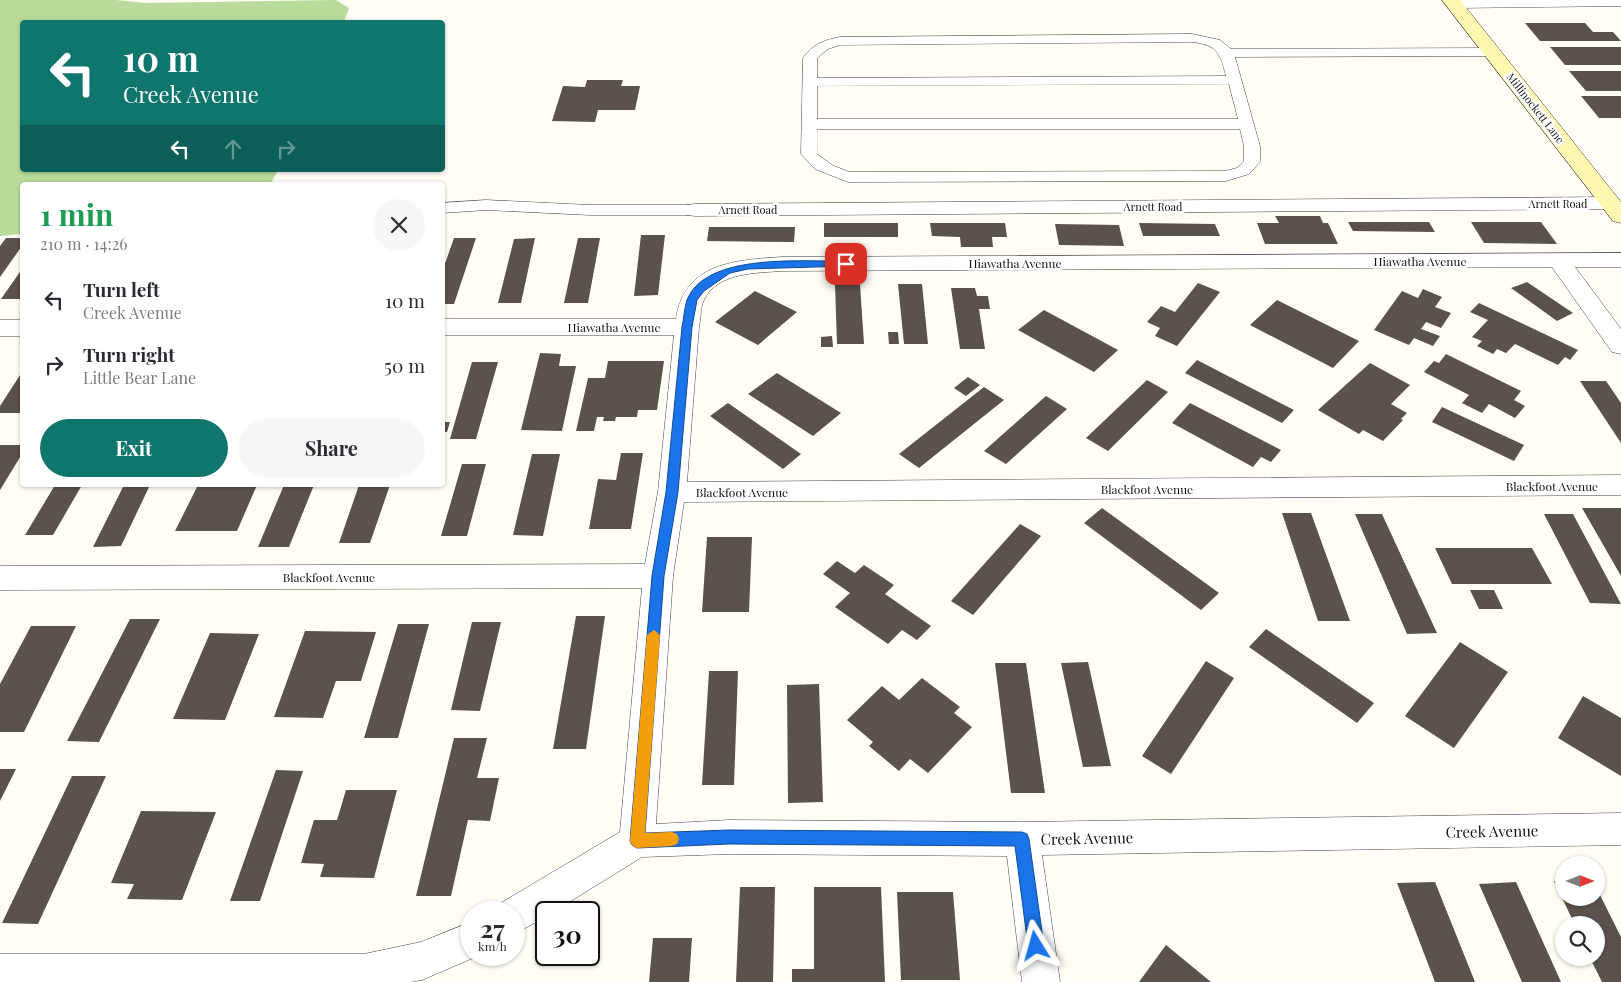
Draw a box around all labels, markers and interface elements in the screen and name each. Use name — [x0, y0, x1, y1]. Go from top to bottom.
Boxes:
text: 10 m — [123, 34, 199, 81]
icon: left — [40, 40, 105, 105]
street label: Millinockett Lane — [1504, 70, 1569, 147]
text: Creek Avenue — [123, 79, 259, 109]
icon: left — [166, 135, 194, 163]
icon: ahead — [219, 135, 247, 163]
icon: right — [272, 135, 300, 163]
text: 1 min — [40, 194, 114, 234]
street label: Arnett Road — [1528, 196, 1588, 211]
button: close — [373, 199, 425, 251]
street label: Arnett Road — [1123, 199, 1183, 214]
street label: Arnett Road — [718, 202, 778, 217]
text: 210 m · 14:26 — [40, 233, 128, 254]
pin — [825, 243, 867, 285]
icon: arrive — [832, 250, 860, 278]
street label: Hiawatha Avenue — [1374, 253, 1466, 269]
street label: Hiawatha Avenue — [969, 255, 1061, 271]
text: Turn left — [83, 276, 160, 302]
icon: left — [40, 286, 68, 314]
text: 10 m — [385, 287, 425, 313]
text: Creek Avenue — [83, 302, 182, 323]
street label: Hiawatha Avenue — [568, 319, 660, 335]
text: Turn right — [83, 341, 175, 367]
icon: right — [40, 351, 68, 379]
text: 50 m — [384, 352, 425, 378]
text: Little Bear Lane — [83, 367, 196, 388]
button: Exit — [40, 419, 228, 477]
button: Share — [238, 419, 425, 477]
street label: Blackfoot Avenue — [1506, 478, 1598, 494]
street label: Blackfoot Avenue — [1101, 481, 1193, 497]
street label: Blackfoot Avenue — [696, 484, 788, 500]
street label: Blackfoot Avenue — [283, 569, 375, 585]
street label: Creek Avenue — [1445, 820, 1539, 842]
street label: Creek Avenue — [1040, 827, 1134, 849]
north arrow — [1555, 856, 1605, 906]
map controls — [1555, 856, 1605, 966]
speed limit sign: 30 — [535, 901, 600, 966]
text: 27 — [480, 911, 505, 944]
button: search — [1555, 916, 1605, 966]
position arrow — [1009, 919, 1061, 971]
text: km/h — [478, 938, 507, 954]

